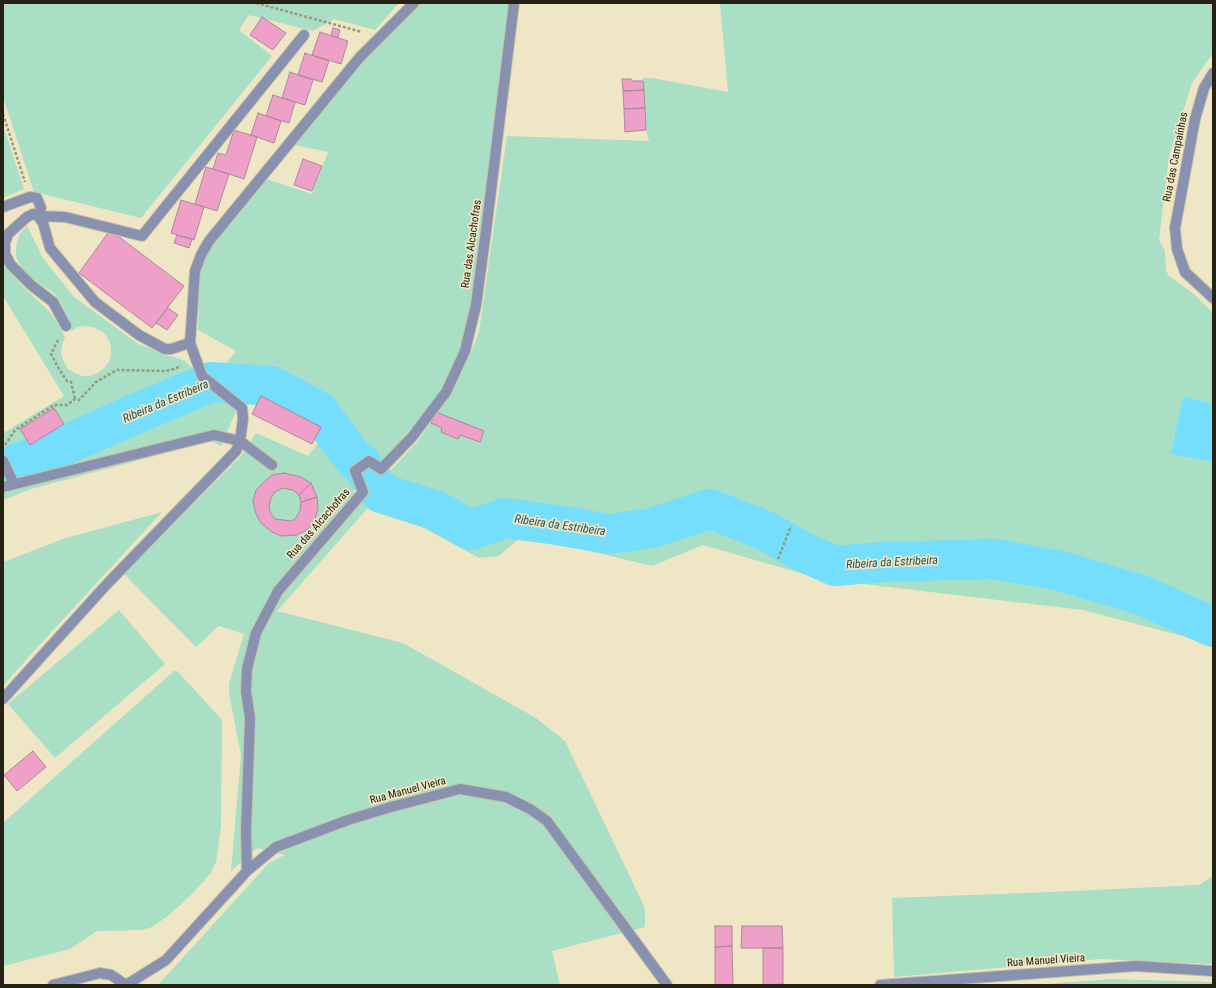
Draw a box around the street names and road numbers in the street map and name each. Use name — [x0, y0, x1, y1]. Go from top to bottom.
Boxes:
street label: Rua das Campaínhas — [1161, 111, 1191, 203]
street label: Rua das Alcachofras — [459, 199, 485, 289]
street label: Rua das Alcachofras — [285, 486, 353, 562]
street label: Rua Manuel Vieira — [369, 775, 447, 807]
street label: Rua Manuel Vieira — [1007, 952, 1085, 970]

